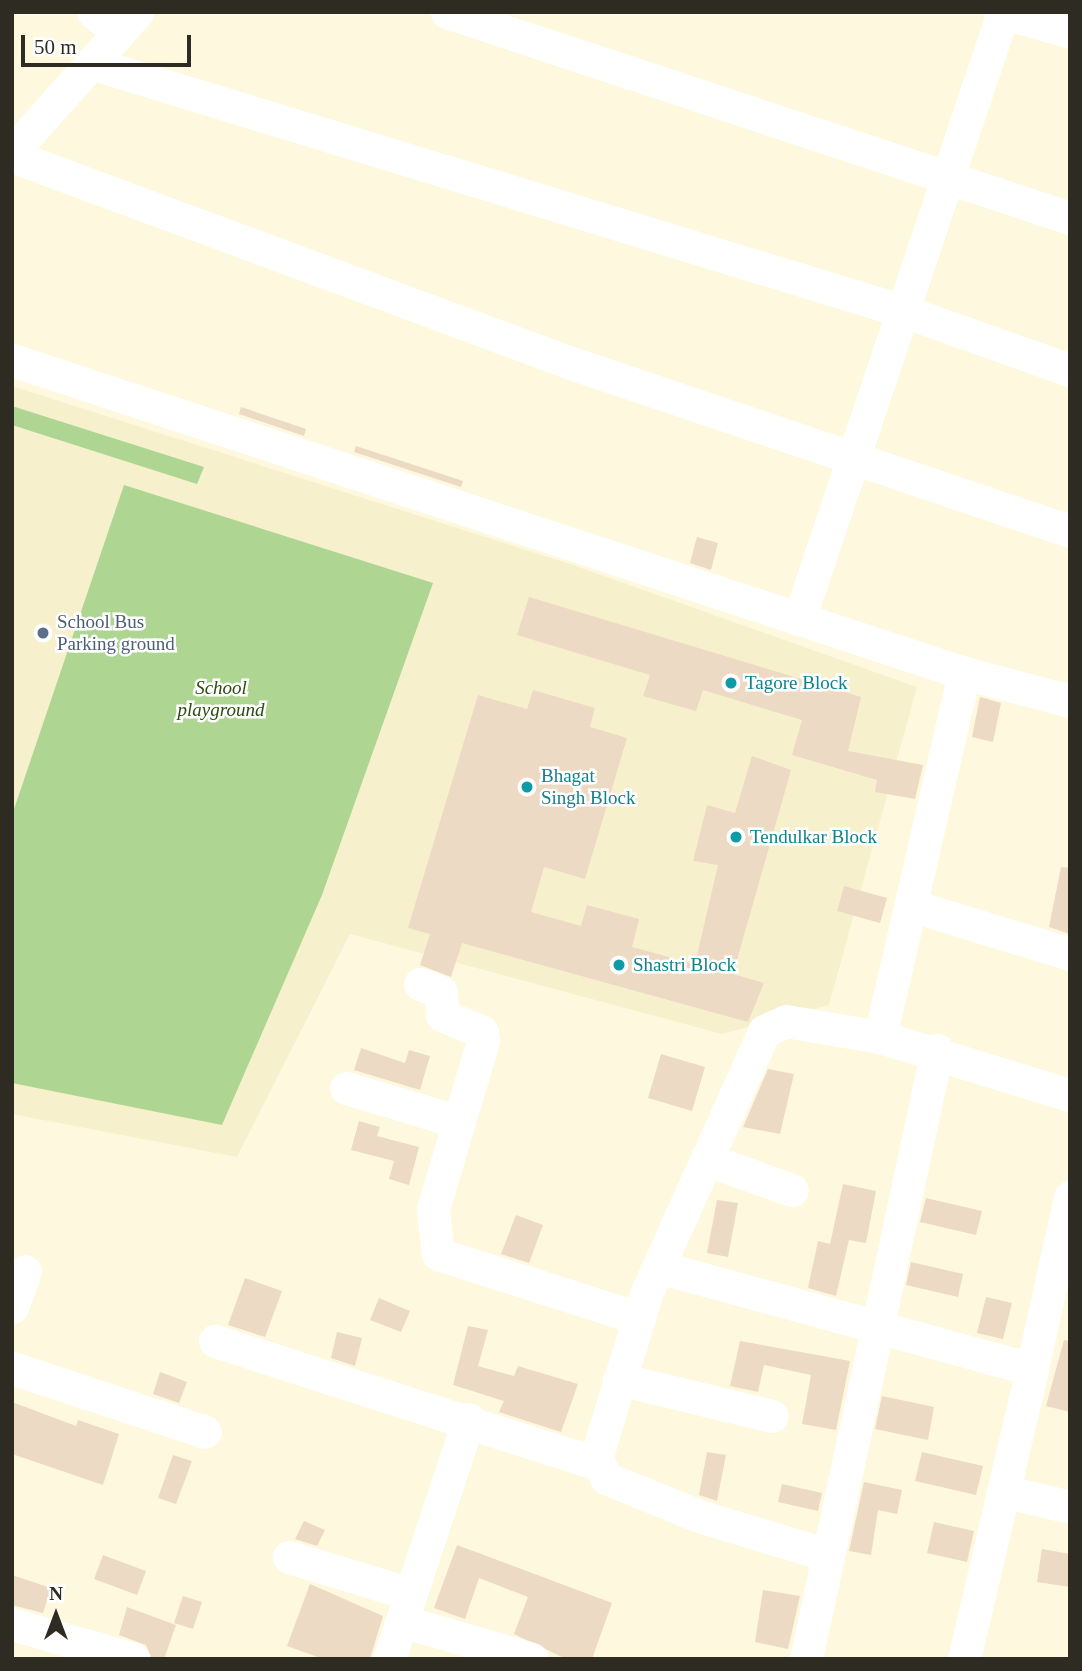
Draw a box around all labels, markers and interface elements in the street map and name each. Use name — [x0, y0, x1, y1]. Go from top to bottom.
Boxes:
scale bar — [24, 21, 194, 65]
text: 50 m — [34, 35, 77, 59]
place label: School Bus Parking ground — [57, 611, 175, 655]
marker: School Bus Parking ground — [35, 625, 51, 641]
place label: Tagore Block — [745, 672, 848, 694]
marker: Tagore Block — [723, 675, 739, 691]
park label: School playground — [178, 677, 264, 721]
place label: Bhagat Singh Block — [541, 765, 635, 809]
marker: Bhagat Singh Block — [519, 779, 535, 795]
place label: Tendulkar Block — [750, 826, 877, 848]
marker: Tendulkar Block — [728, 829, 744, 845]
place label: Shastri Block — [633, 954, 736, 976]
marker: Shastri Block — [611, 957, 627, 973]
north arrow — [21, 1580, 91, 1650]
text: N — [49, 1583, 63, 1604]

